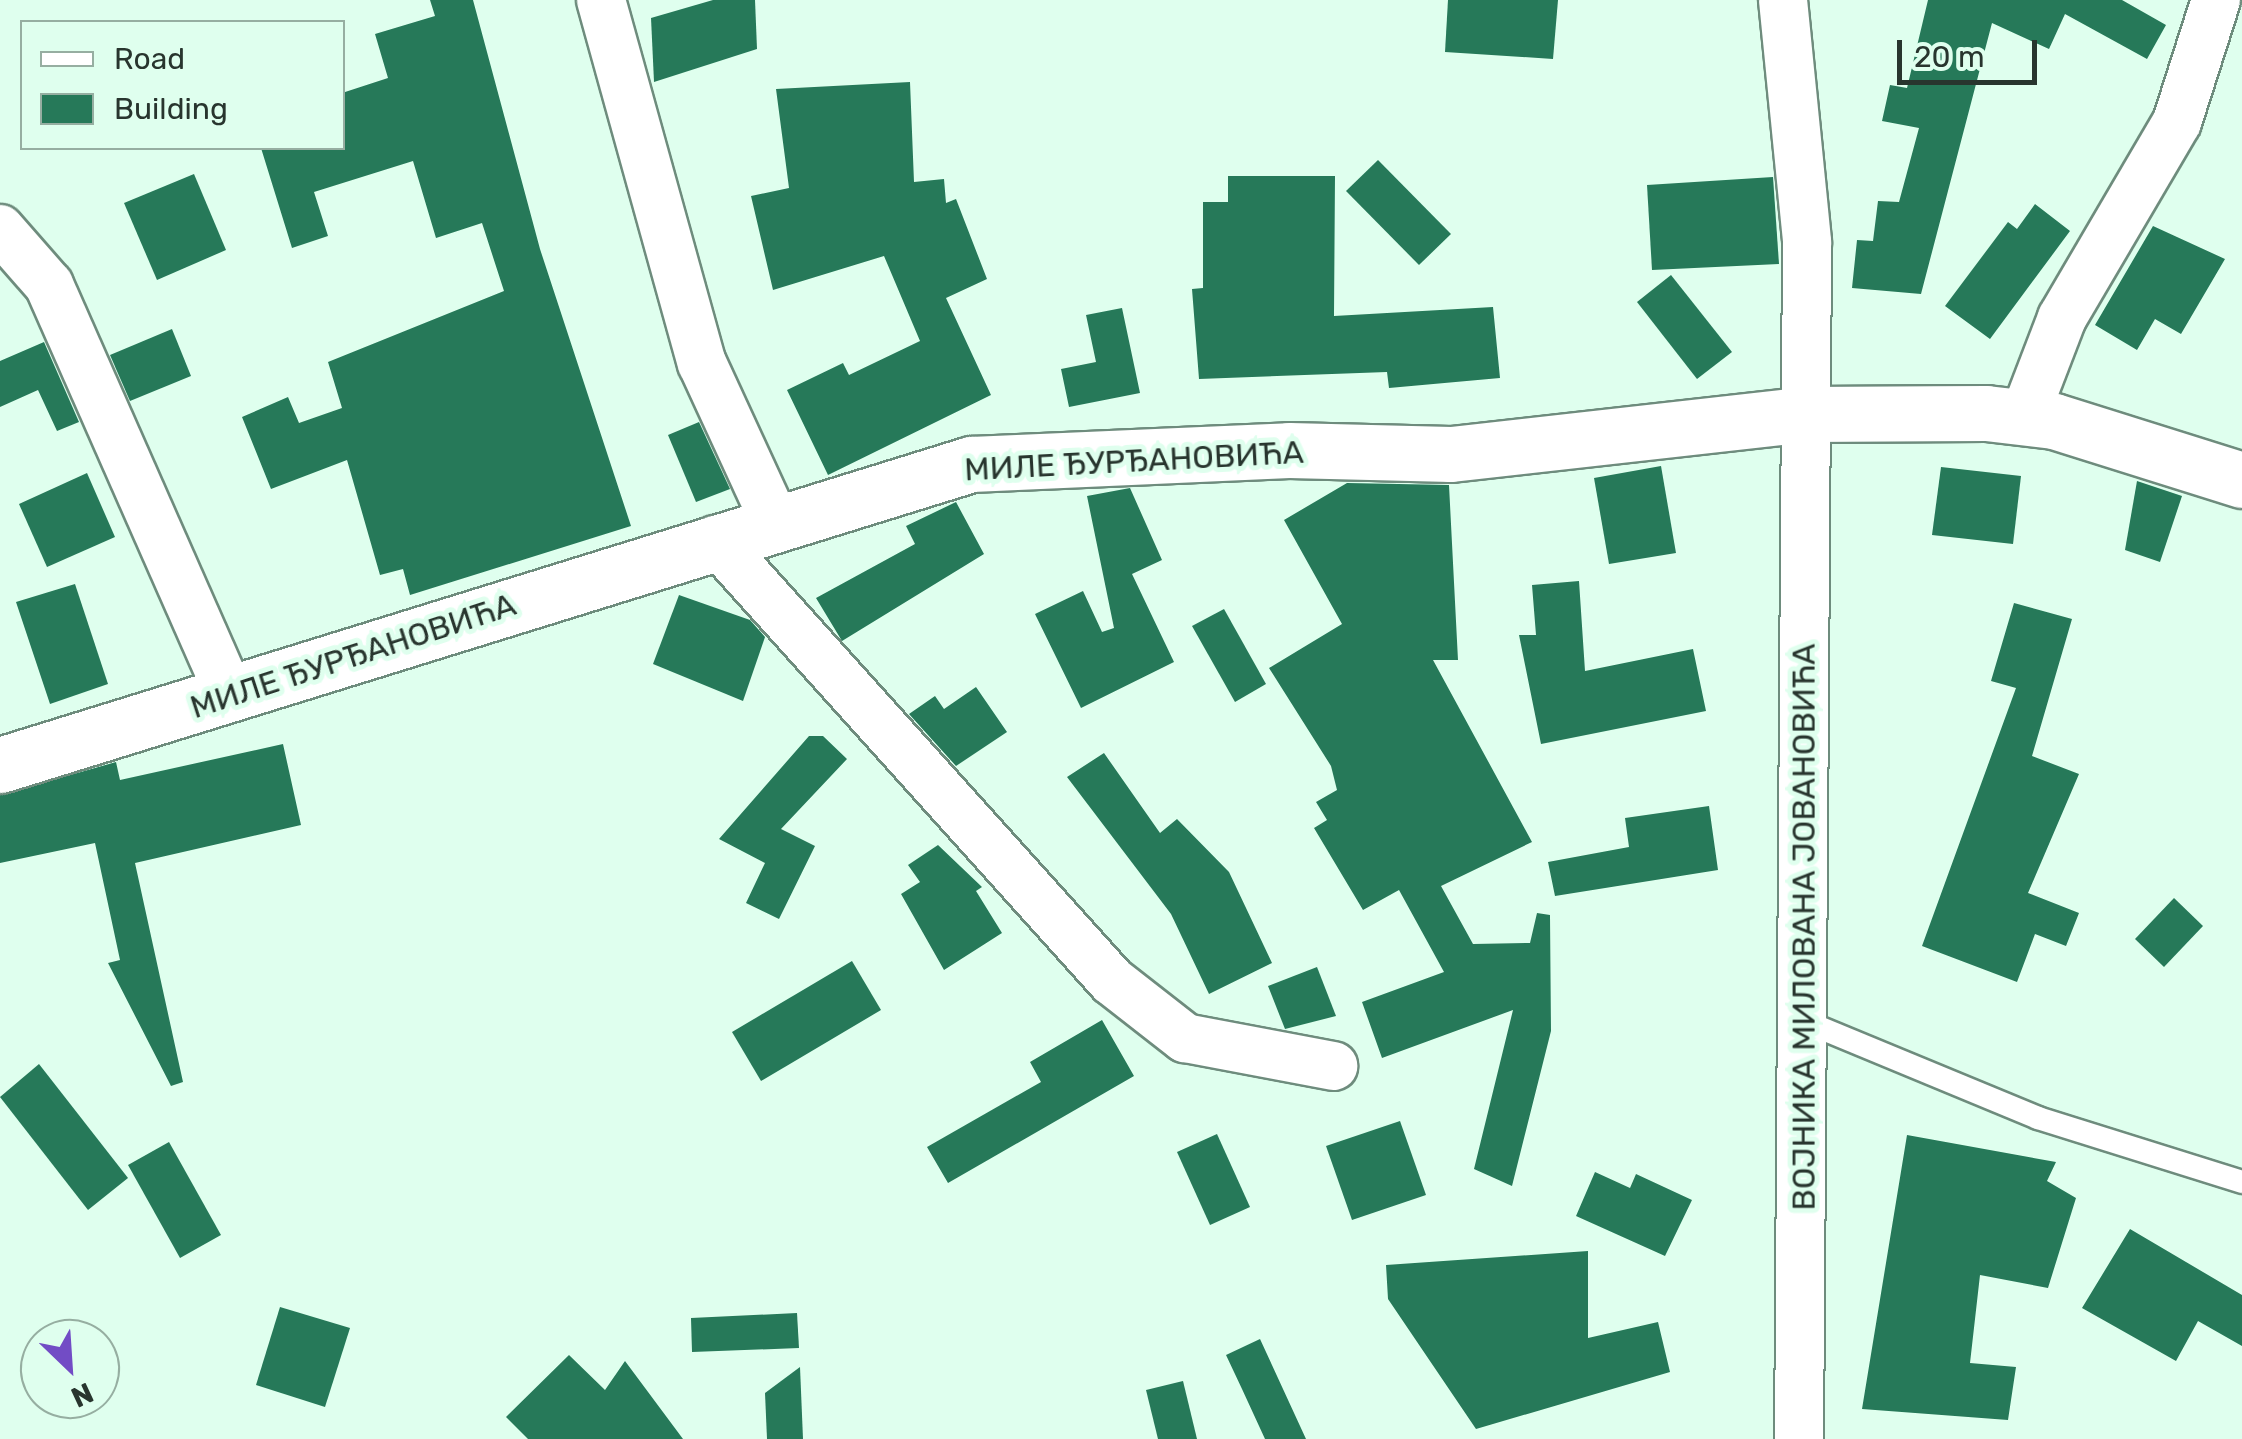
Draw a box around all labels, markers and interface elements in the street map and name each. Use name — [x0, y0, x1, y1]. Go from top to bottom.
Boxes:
legend — [20, 20, 345, 150]
scale bar — [1902, 20, 2042, 82]
text: 20 m — [1914, 39, 1985, 75]
text: Road — [114, 41, 185, 77]
text: Building — [114, 91, 228, 127]
street label: МИЛЕ ЂУРЂАНОВИЋА — [963, 433, 1305, 489]
street label: МИЛЕ ЂУРЂАНОВИЋА — [185, 585, 521, 727]
street label: ВОЈНИКА МИЛОВАНА ЈОВАНОВИЋА — [1785, 643, 1823, 1211]
north arrow — [20, 1319, 120, 1419]
text: N — [66, 1376, 98, 1414]

